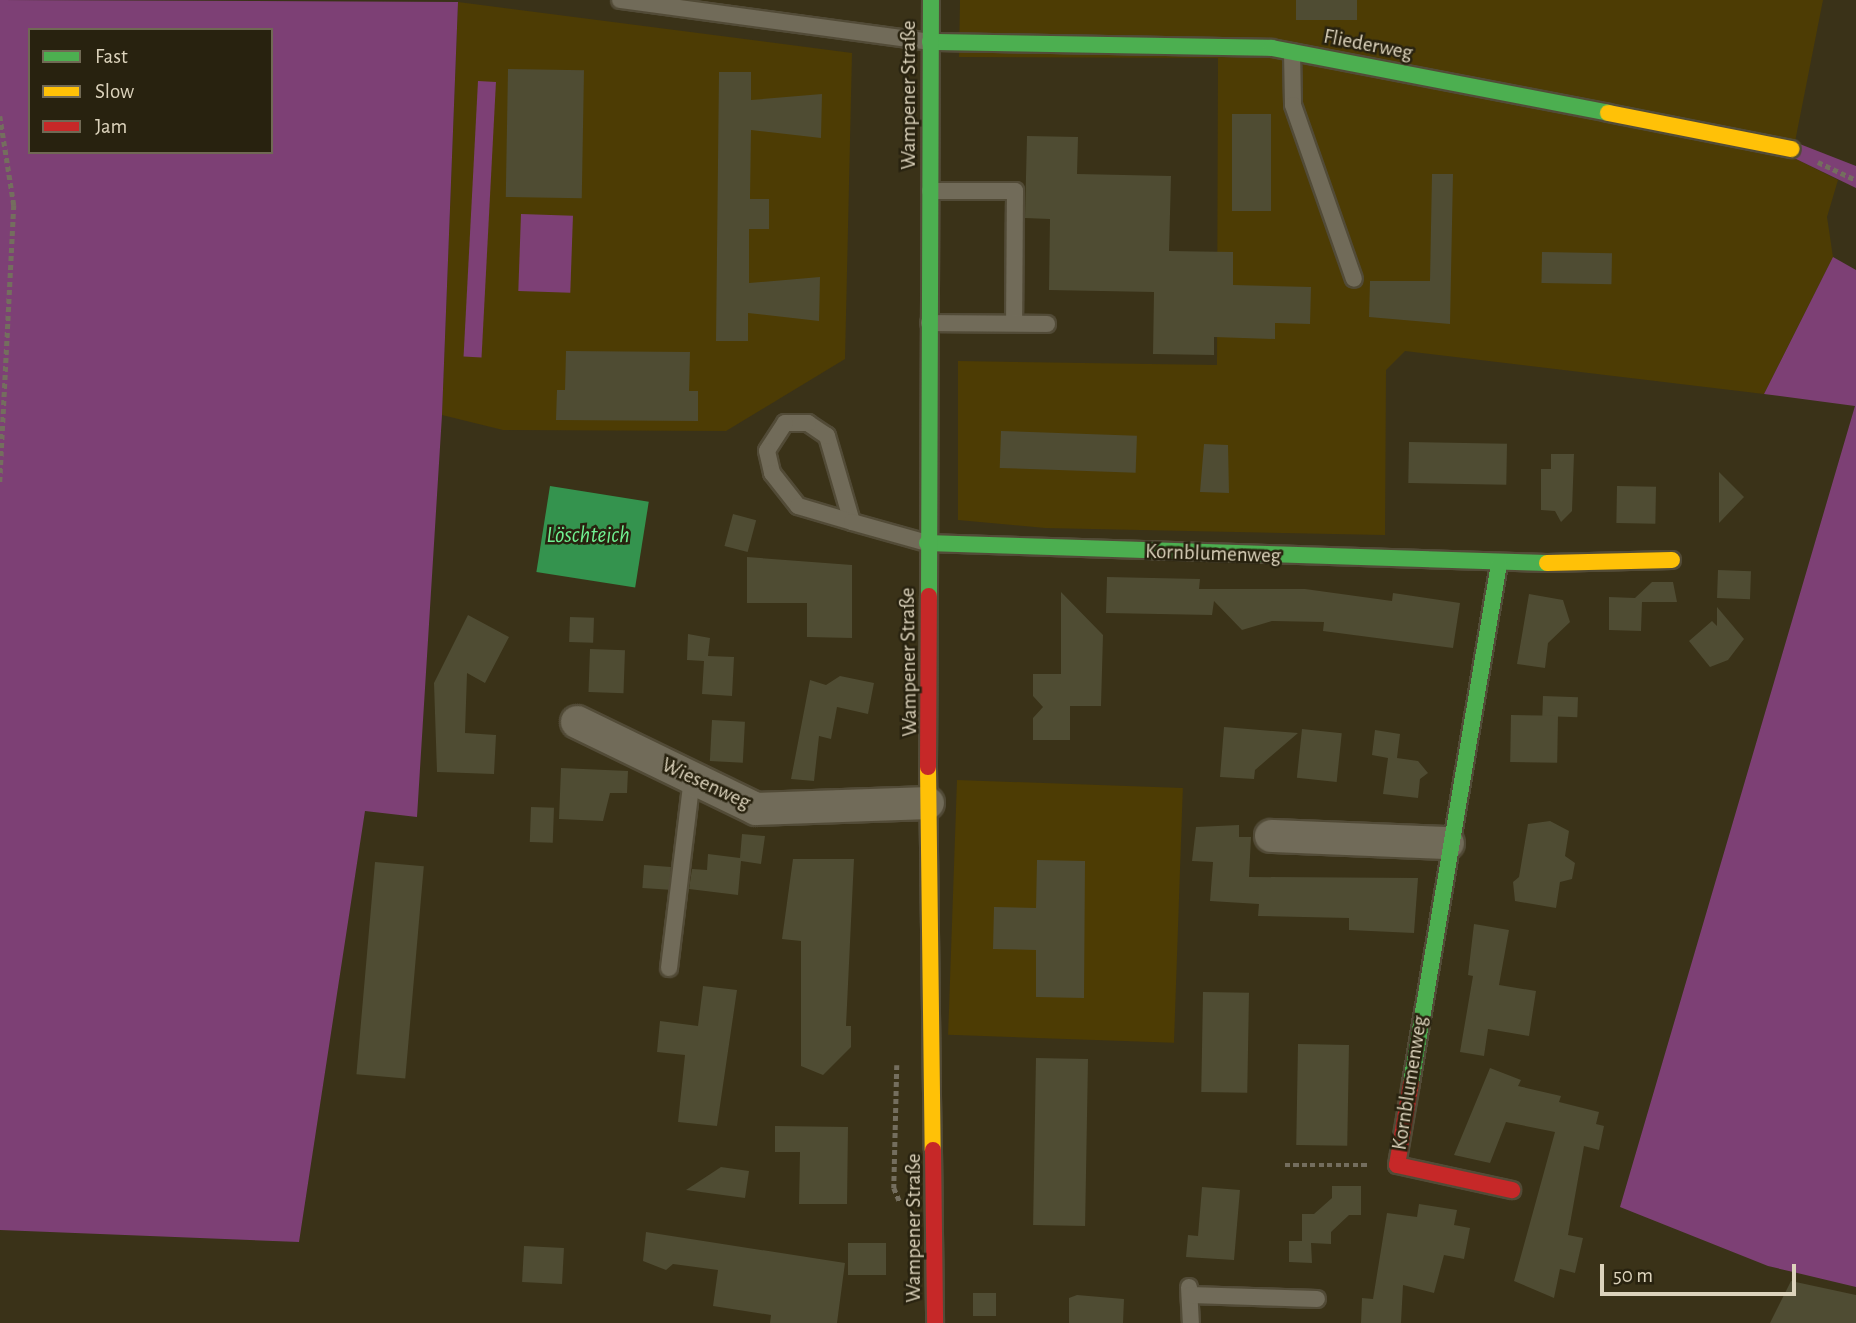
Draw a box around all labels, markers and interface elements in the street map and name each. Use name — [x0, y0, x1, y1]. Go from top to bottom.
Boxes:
street label: Wampener Straße — [896, 20, 922, 170]
street label: Fliederweg — [1321, 24, 1415, 66]
legend — [28, 28, 273, 154]
text: Fast — [95, 46, 128, 67]
text: Slow — [95, 81, 134, 102]
text: Jam — [95, 116, 127, 137]
water label: Löschteich — [546, 522, 630, 550]
street label: Kornblumenweg — [1145, 539, 1281, 569]
street label: Wampener Straße — [895, 587, 923, 737]
street label: Wiesenweg — [658, 753, 754, 815]
street label: Kornblumenweg — [1387, 1014, 1433, 1152]
street label: Wampener Straße — [901, 1153, 927, 1303]
scale bar — [1604, 1250, 1800, 1294]
text: 50 m — [1613, 1265, 1653, 1286]

